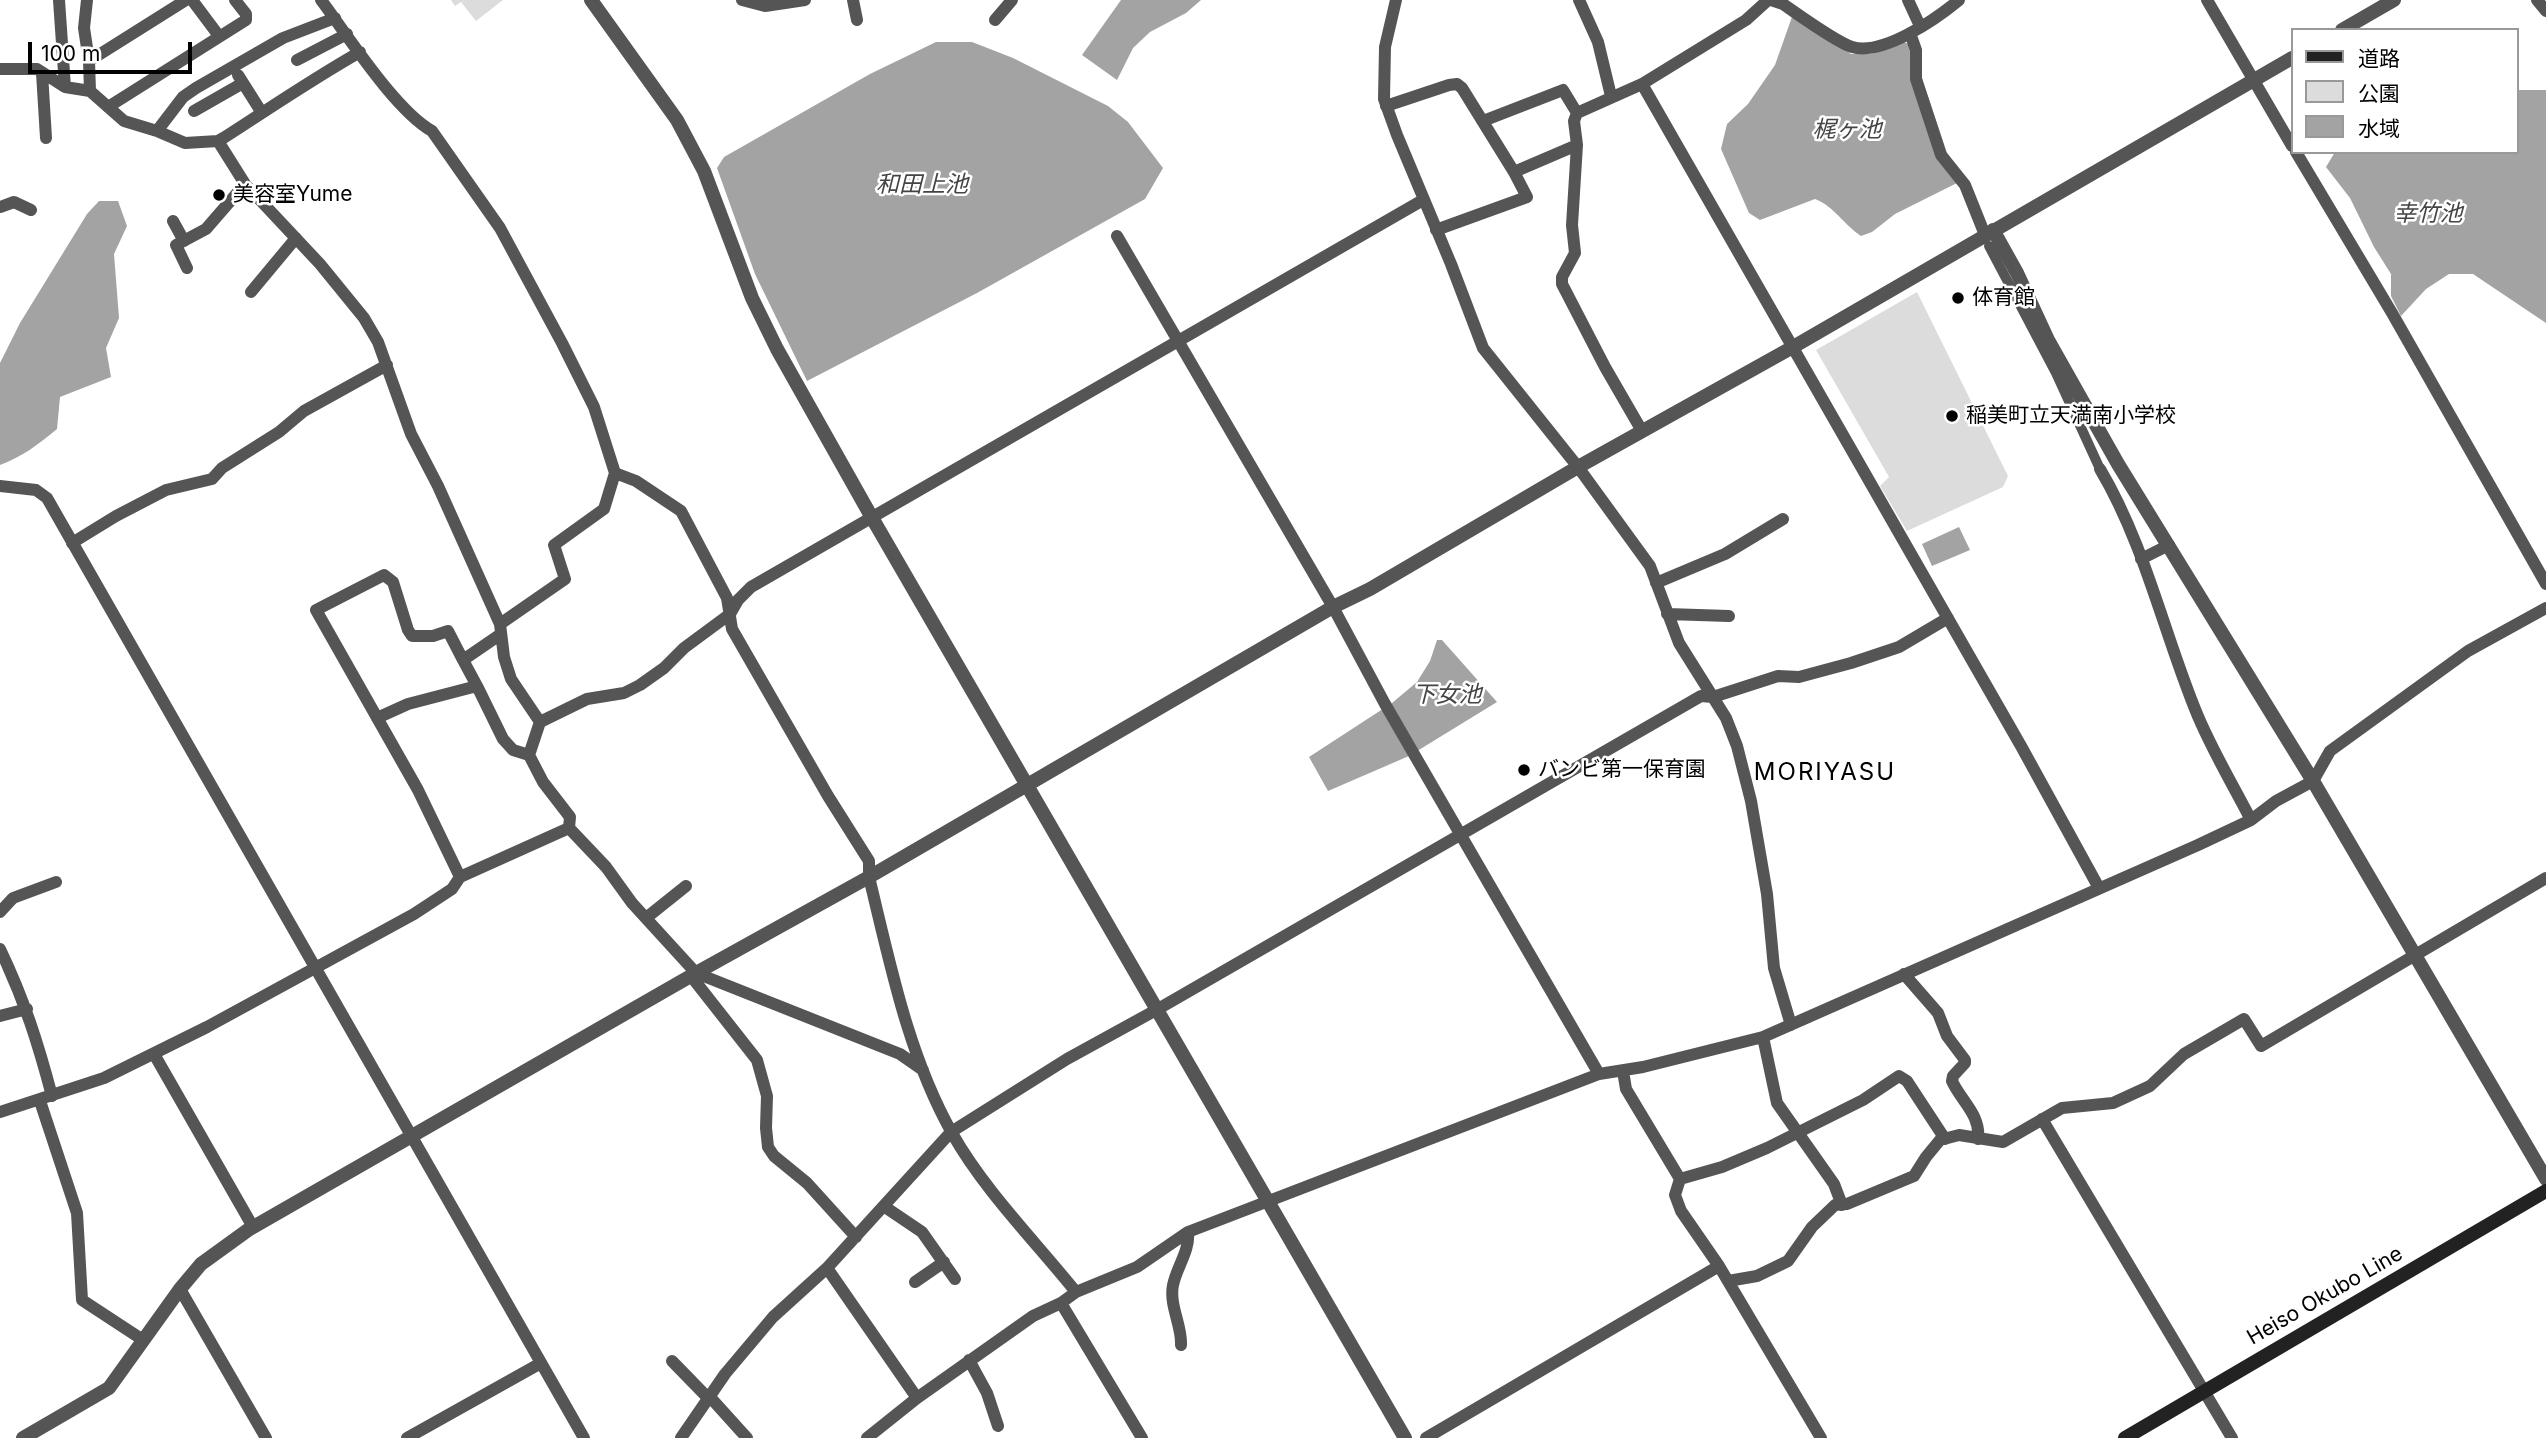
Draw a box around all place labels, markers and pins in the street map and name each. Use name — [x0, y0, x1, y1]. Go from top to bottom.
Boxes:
place label: 美容室Yume — [233, 182, 352, 208]
marker: 美容室Yume — [211, 187, 227, 203]
place label: 体育館 — [1972, 285, 2035, 311]
marker: 体育館 — [1950, 290, 1966, 306]
place label: 稲美町立天満南小学校 — [1966, 403, 2176, 429]
marker: 稲美町立天満南小学校 — [1944, 408, 1960, 424]
place label: バンビ第一保育園 — [1538, 757, 1706, 783]
marker: バンビ第一保育園 — [1516, 762, 1532, 778]

